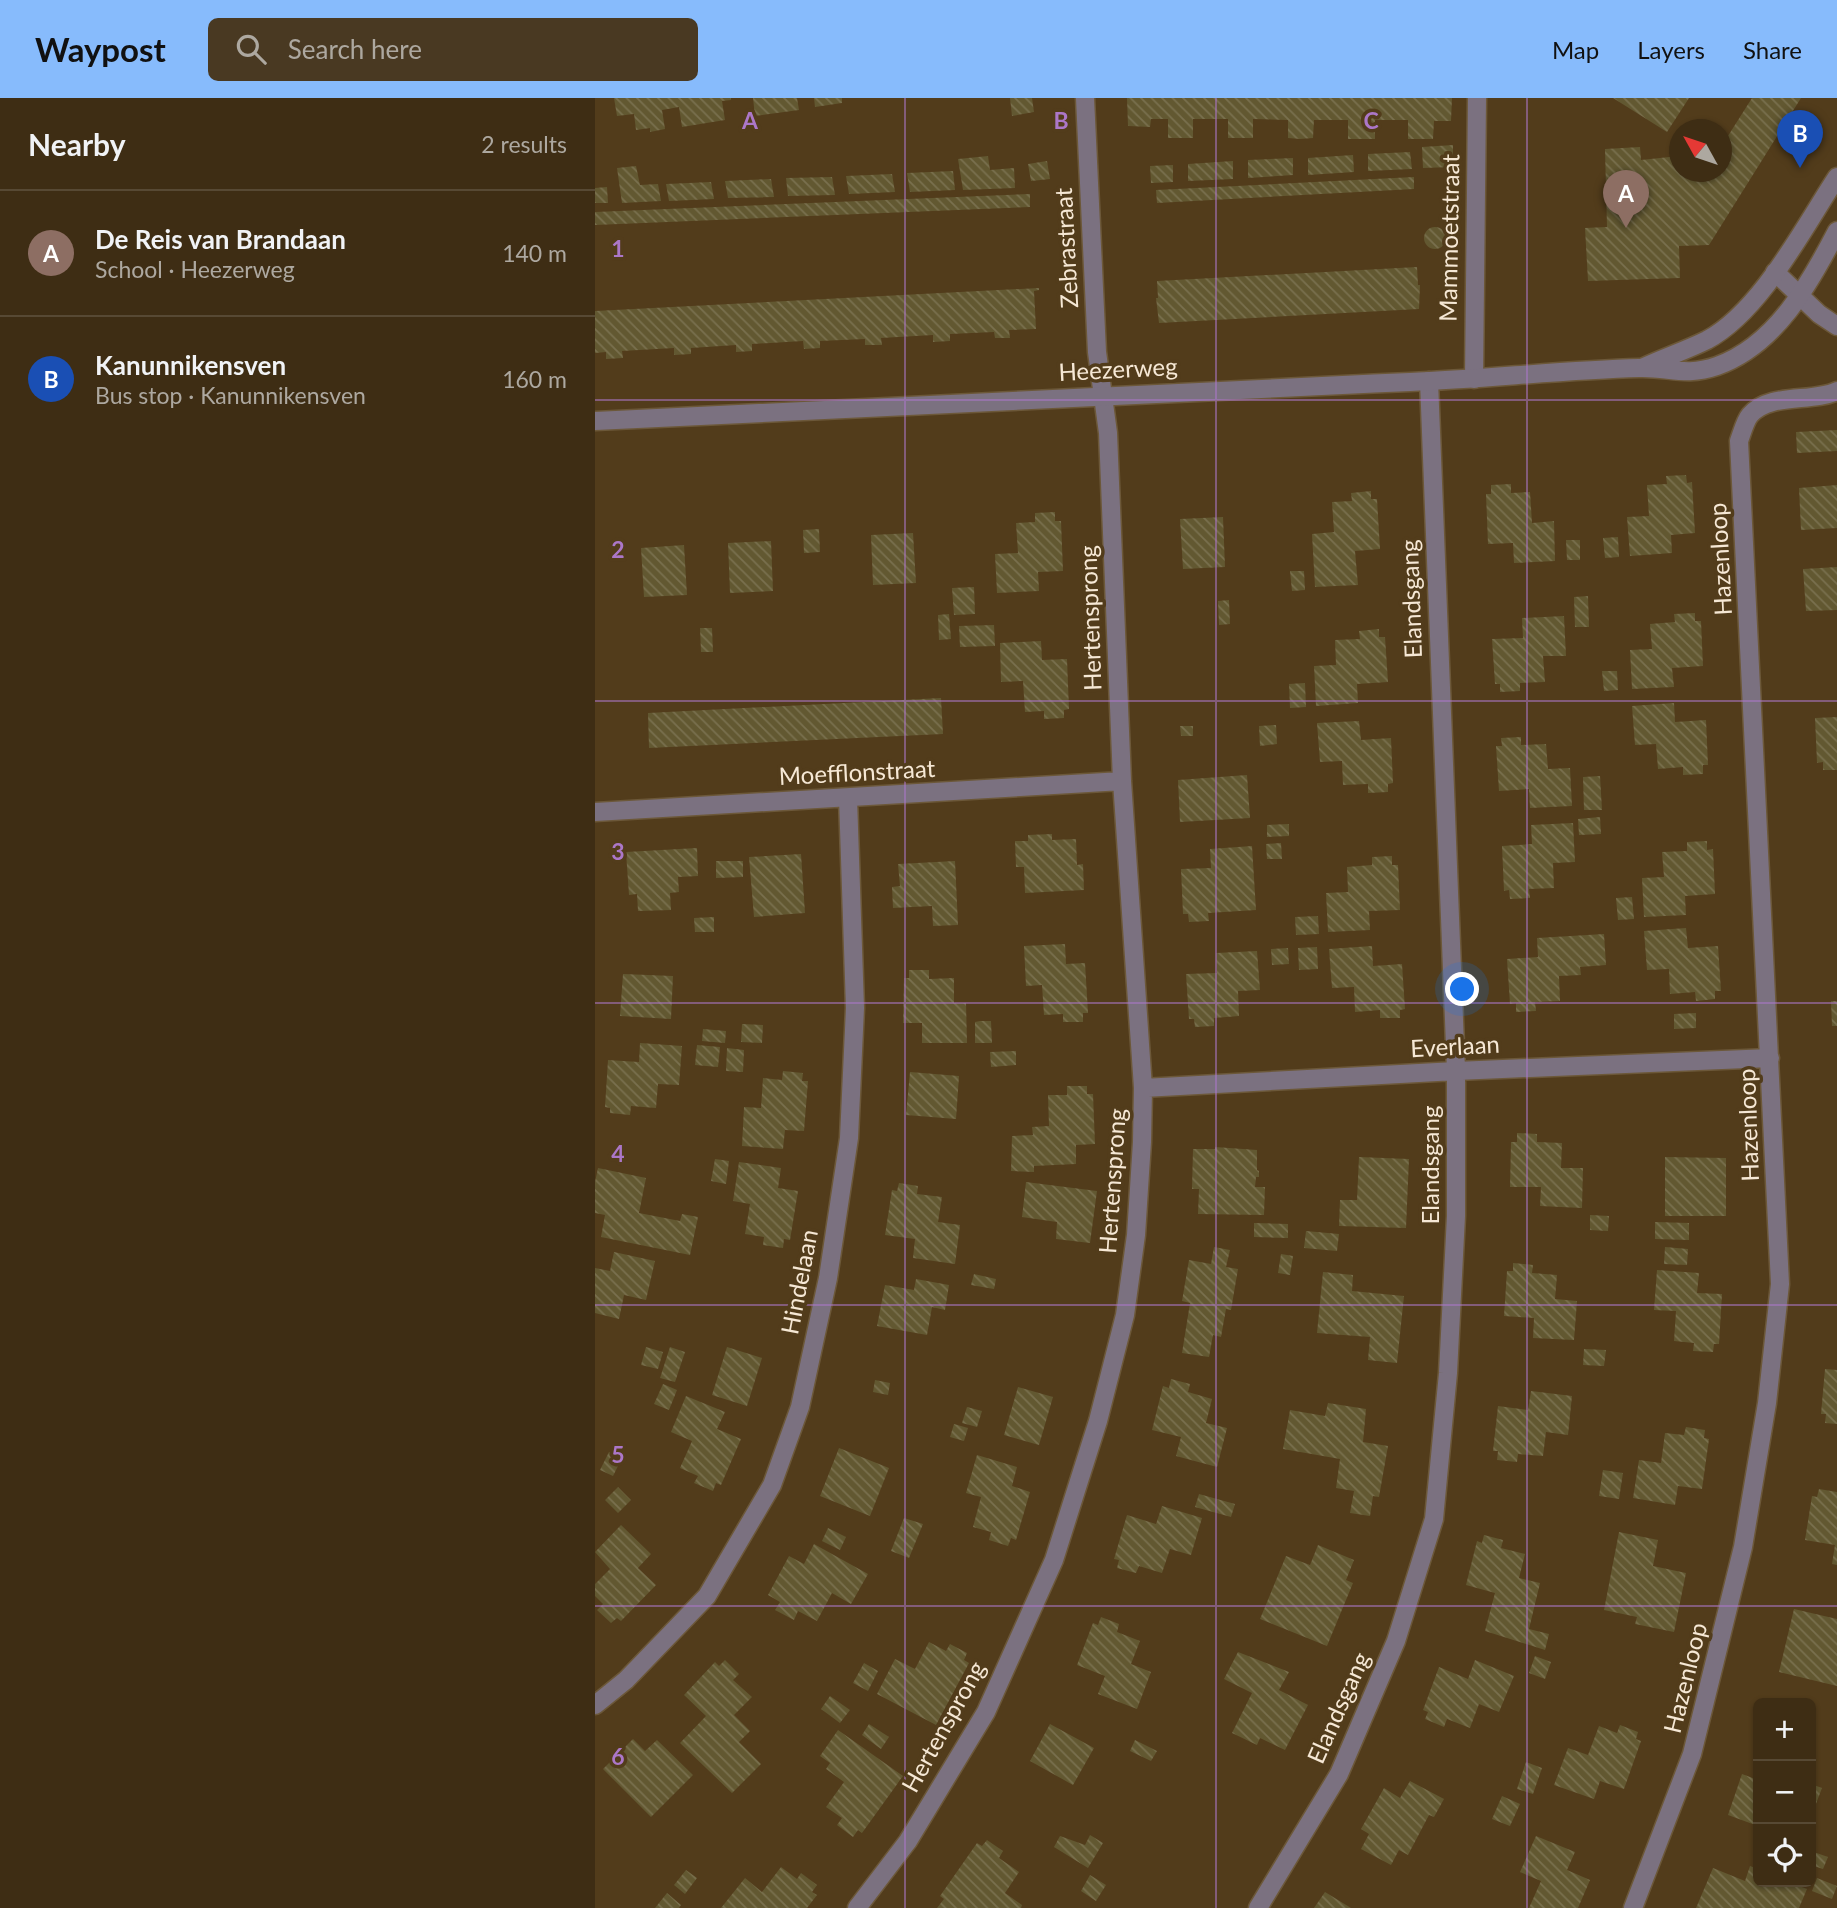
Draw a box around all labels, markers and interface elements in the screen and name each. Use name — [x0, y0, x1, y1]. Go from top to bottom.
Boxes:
search box — [208, 18, 698, 81]
text: Waypost — [35, 29, 166, 69]
icon: search — [232, 30, 270, 68]
text: Search here — [288, 33, 422, 65]
text: Map — [1552, 35, 1599, 64]
text: Layers — [1637, 35, 1705, 64]
text: Share — [1743, 35, 1802, 64]
text: A — [741, 106, 759, 134]
text: B — [1053, 106, 1069, 134]
text: C — [1363, 106, 1379, 134]
pin: B — [1777, 110, 1823, 168]
north arrow — [1669, 119, 1732, 182]
text: Nearby — [28, 126, 126, 162]
text: 2 results — [481, 130, 567, 158]
street label: Mammoetstraat — [1433, 153, 1464, 322]
pin: A — [1603, 170, 1649, 228]
street label: Zebrastraat — [1048, 187, 1083, 309]
text: De Reis van Brandaan — [95, 223, 346, 255]
text: 1 — [611, 234, 625, 262]
text: A — [43, 239, 59, 267]
text: 140 m — [502, 239, 567, 267]
text: School · Heezerweg — [95, 255, 295, 283]
text: Kanunnikensven — [95, 349, 286, 381]
street label: Heezerweg — [1058, 351, 1178, 386]
text: B — [43, 365, 59, 393]
text: 160 m — [502, 365, 567, 393]
text: Bus stop · Kanunnikensven — [95, 381, 366, 409]
street label: Hazenloop — [1702, 502, 1737, 616]
text: 2 — [611, 535, 625, 563]
street label: Elandsgang — [1394, 539, 1427, 659]
street label: Hertensprong — [1072, 545, 1107, 691]
street label: Moefflonstraat — [778, 753, 936, 790]
text: 3 — [611, 837, 625, 865]
your location — [1445, 972, 1479, 1006]
street label: Everlaan — [1409, 1029, 1500, 1062]
street label: Hazenloop — [1731, 1068, 1764, 1182]
street label: Elandsgang — [1415, 1106, 1444, 1224]
street label: Hertensprong — [1092, 1107, 1131, 1255]
text: 4 — [611, 1139, 625, 1167]
street label: Hindelaan — [774, 1227, 823, 1337]
text: 5 — [611, 1440, 625, 1468]
street label: Hazenloop — [1657, 1619, 1712, 1736]
street label: Elandsgang — [1300, 1647, 1375, 1768]
street label: Hertensprong — [895, 1656, 991, 1797]
map controls — [1753, 1698, 1816, 1887]
button: + — [1753, 1698, 1816, 1761]
text: 6 — [611, 1742, 625, 1770]
button: − — [1753, 1761, 1816, 1824]
button: locate — [1753, 1824, 1816, 1887]

